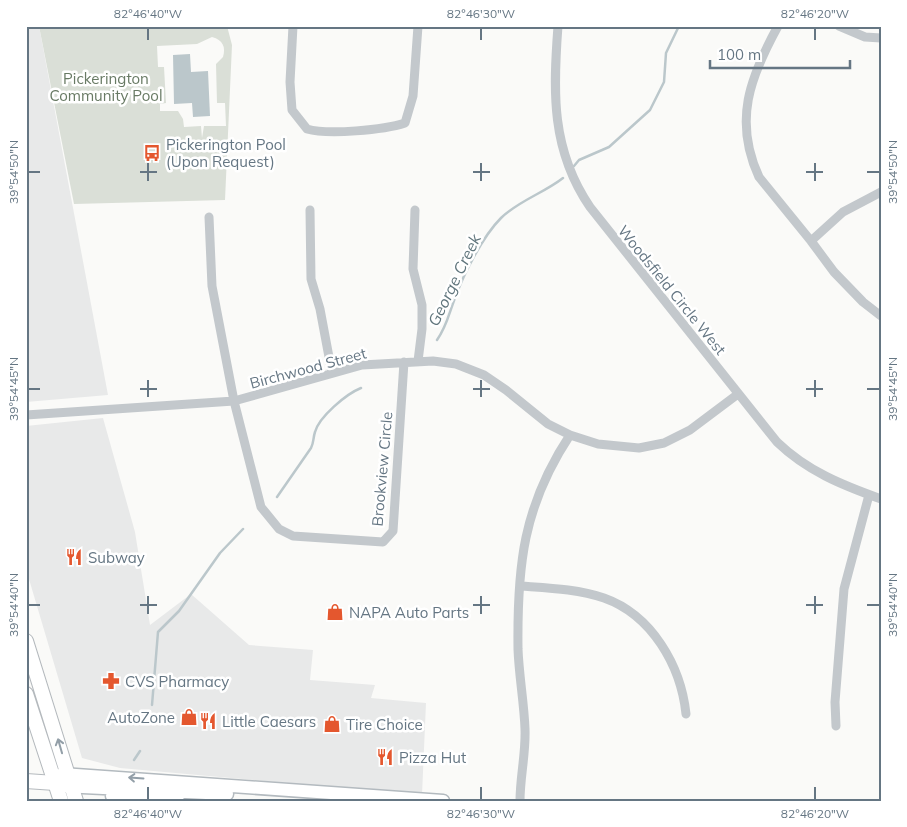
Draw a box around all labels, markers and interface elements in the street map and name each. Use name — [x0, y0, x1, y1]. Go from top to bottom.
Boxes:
text: 82°46'40"W — [114, 6, 182, 21]
text: 82°46'30"W — [447, 6, 515, 21]
text: 82°46'20"W — [781, 6, 849, 21]
scale bar — [710, 38, 850, 70]
text: 100 m — [717, 45, 761, 64]
park label: Pickerington Community Pool — [49, 69, 163, 105]
place label: Pickerington Pool (Upon Request) — [166, 135, 286, 171]
text: 39°54'50"N — [6, 140, 21, 204]
text: 39°54'50"N — [885, 140, 900, 204]
bus stop icon: Pickerington Pool (Upon Request) — [142, 143, 162, 163]
street label: Woodsfield Circle West — [614, 221, 730, 359]
water label: George Creek — [423, 230, 485, 329]
street label: Birchwood Street — [248, 343, 368, 393]
text: 39°54'45"N — [6, 357, 21, 421]
text: 39°54'45"N — [885, 357, 900, 421]
street label: Brookview Circle — [368, 411, 396, 527]
restaurant icon: Subway — [64, 547, 84, 567]
place label: Subway — [88, 548, 145, 567]
text: 39°54'40"N — [6, 573, 21, 637]
text: 39°54'40"N — [885, 573, 900, 637]
shop icon: NAPA Auto Parts — [325, 602, 345, 622]
place label: NAPA Auto Parts — [349, 603, 469, 622]
pharmacy icon: CVS Pharmacy — [101, 671, 121, 691]
place label: CVS Pharmacy — [125, 672, 229, 691]
shop icon: AutoZone — [179, 707, 199, 727]
place label: AutoZone — [107, 708, 175, 727]
restaurant icon: Little Caesars — [198, 711, 218, 731]
place label: Little Caesars — [222, 712, 316, 731]
shop icon: Tire Choice — [322, 714, 342, 734]
place label: Tire Choice — [346, 715, 423, 734]
one-way arrow — [55, 738, 64, 754]
restaurant icon: Pizza Hut — [375, 747, 395, 767]
place label: Pizza Hut — [399, 748, 466, 767]
one-way arrow — [128, 774, 144, 783]
text: 82°46'40"W — [114, 806, 182, 821]
text: 82°46'30"W — [447, 806, 515, 821]
text: 82°46'20"W — [781, 806, 849, 821]

